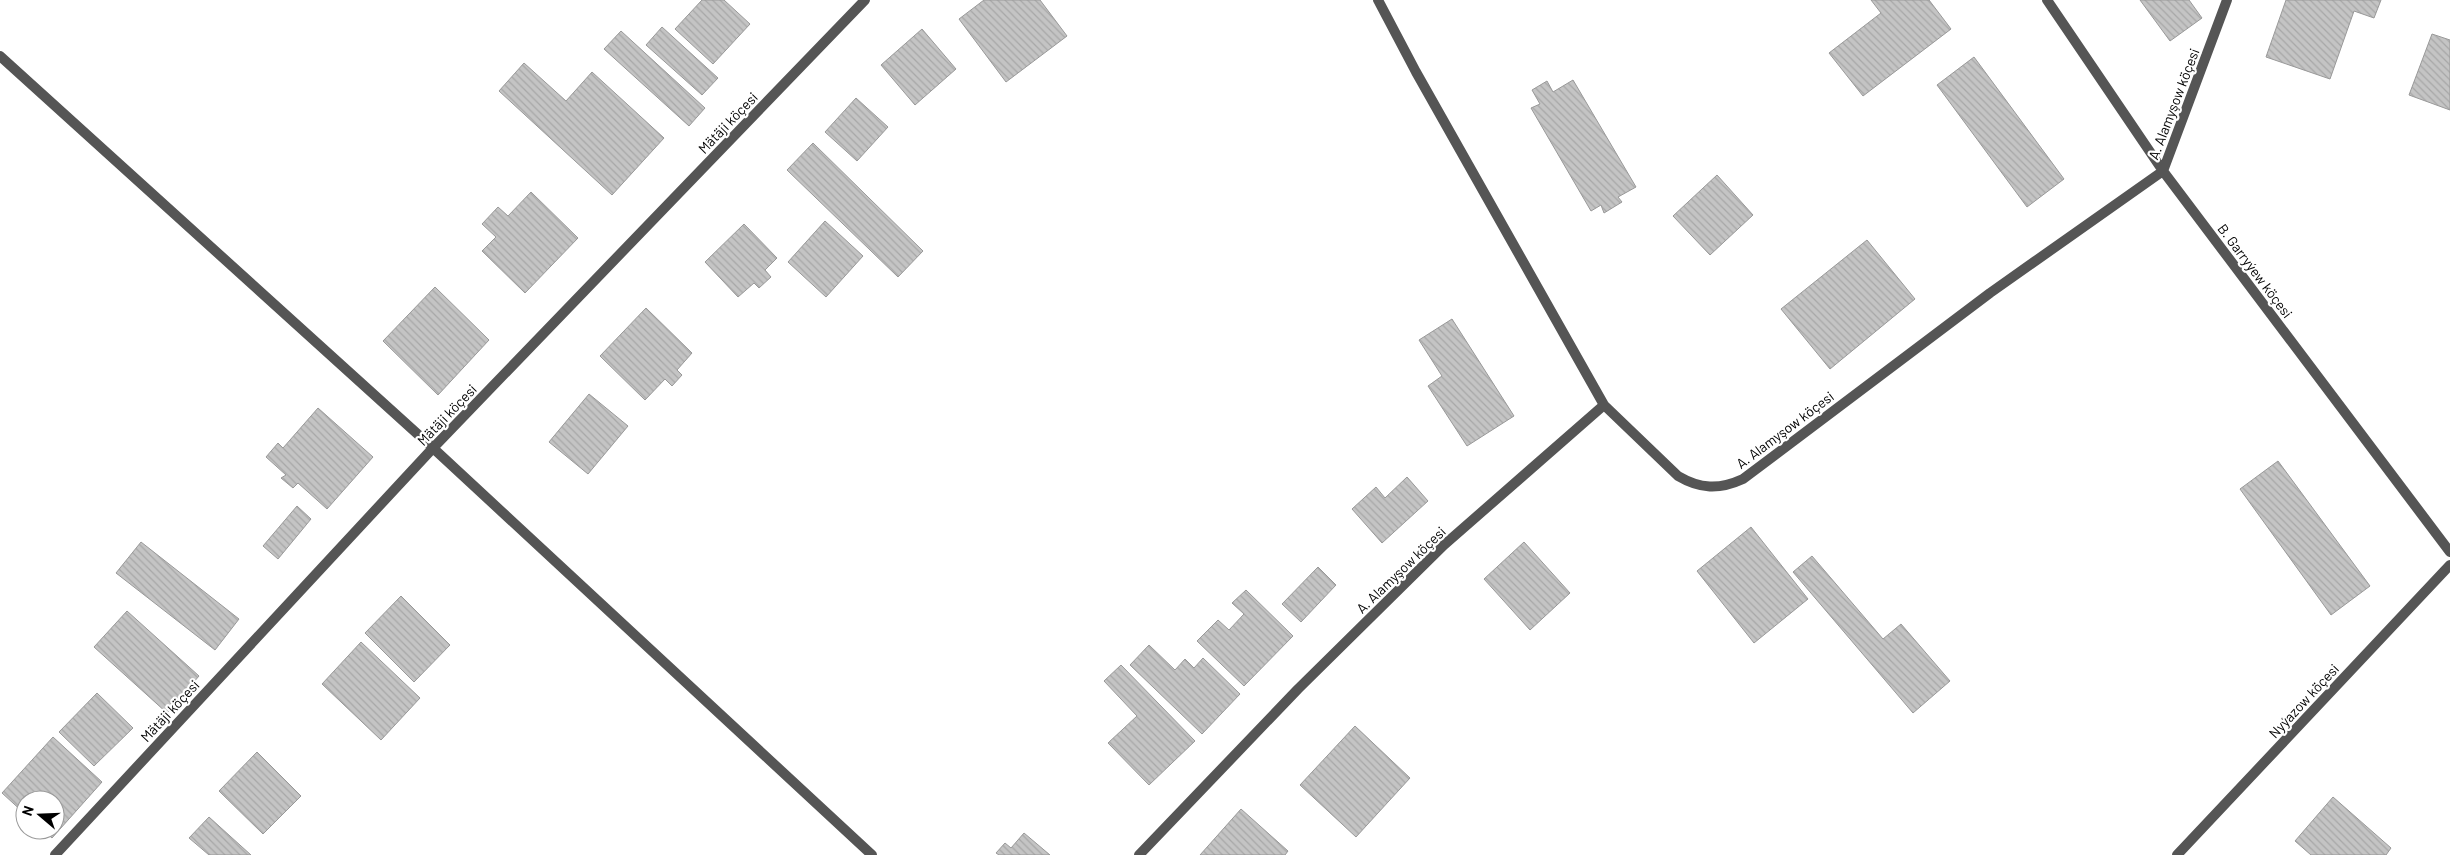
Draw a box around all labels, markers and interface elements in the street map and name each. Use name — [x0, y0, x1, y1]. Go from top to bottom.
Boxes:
street label: A. Alamyşow köçesi — [2145, 46, 2203, 162]
street label: Mätäji köçesi — [694, 89, 761, 157]
street label: B. Garryýew köçesi — [2214, 220, 2296, 321]
street label: Mätäji köçesi — [413, 381, 480, 449]
street label: A. Alamyşow köçesi — [1733, 387, 1837, 472]
street label: A. Alamyşow köçesi — [1352, 523, 1449, 617]
street label: Nyýazow köçesi — [2265, 660, 2342, 741]
street label: Mätäji köçesi — [137, 676, 203, 745]
north arrow — [15, 790, 65, 840]
text: N — [18, 803, 37, 818]

